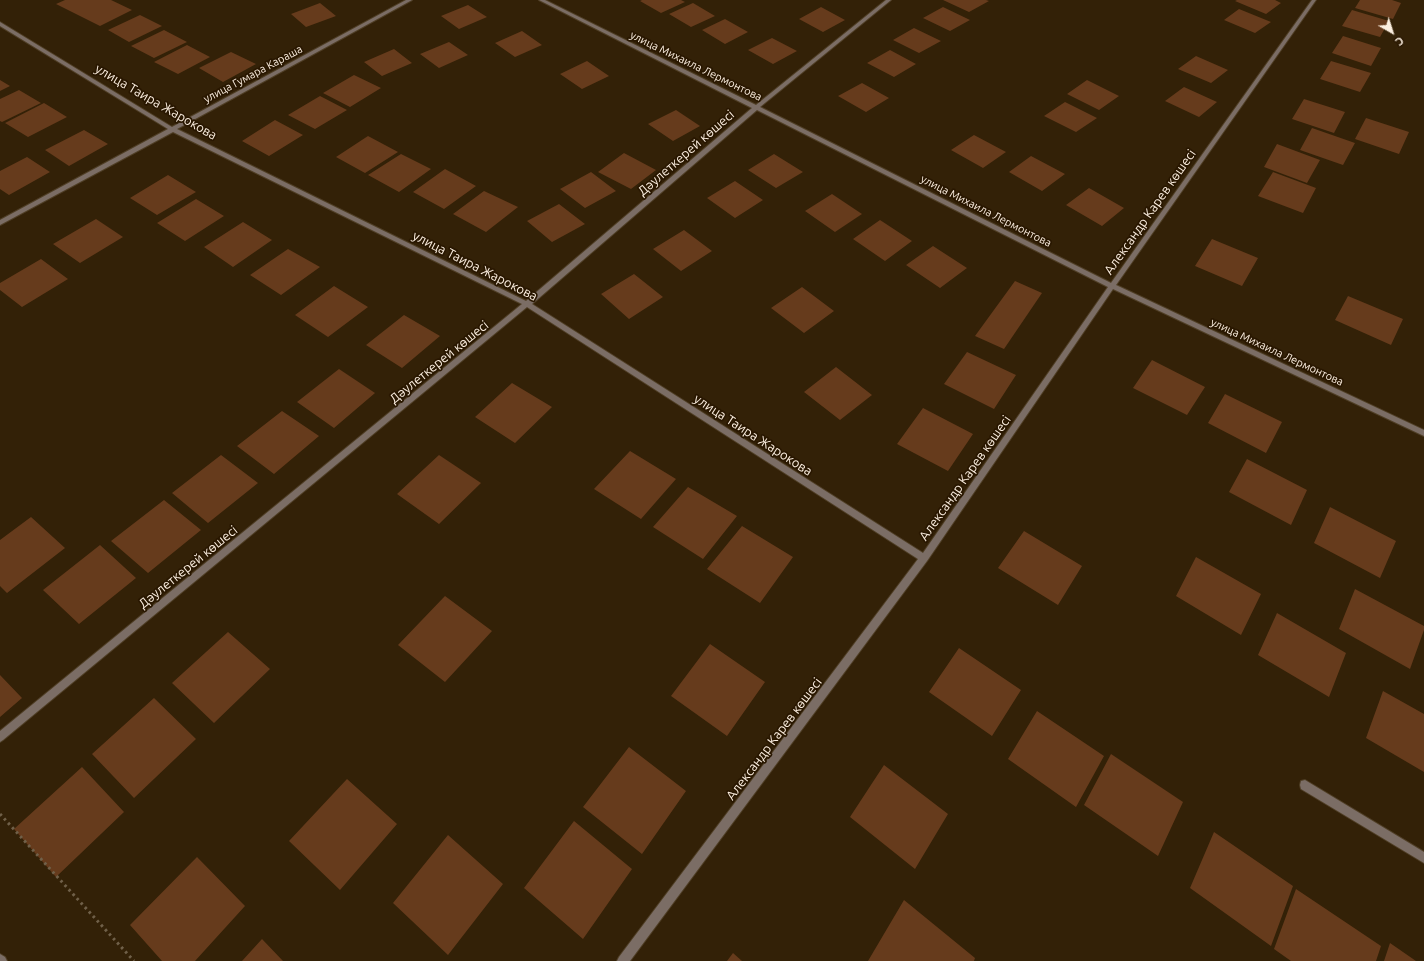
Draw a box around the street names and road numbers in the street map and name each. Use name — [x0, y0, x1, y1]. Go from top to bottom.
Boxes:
street label: улица Михаила Лермонтова — [628, 28, 764, 104]
street label: улица Гумара Караша — [201, 42, 305, 106]
street label: улица Таира Жарокова — [92, 61, 220, 143]
street label: Дәулеткерей көшесі — [634, 107, 738, 199]
street label: Александр Карев көшесі — [1101, 146, 1199, 278]
street label: улица Михаила Лермонтова — [918, 172, 1054, 250]
street label: улица Таира Жарокова — [410, 228, 540, 304]
street label: улица Михаила Лермонтова — [1208, 315, 1346, 389]
street label: Дәулеткерей көшесі — [386, 317, 492, 407]
street label: улица Таира Жарокова — [691, 391, 815, 479]
street label: Александр Карев көшесі — [916, 412, 1014, 544]
street label: Дәулеткерей көшесі — [135, 522, 241, 612]
street label: Александр Карев көшесі — [723, 675, 825, 803]

